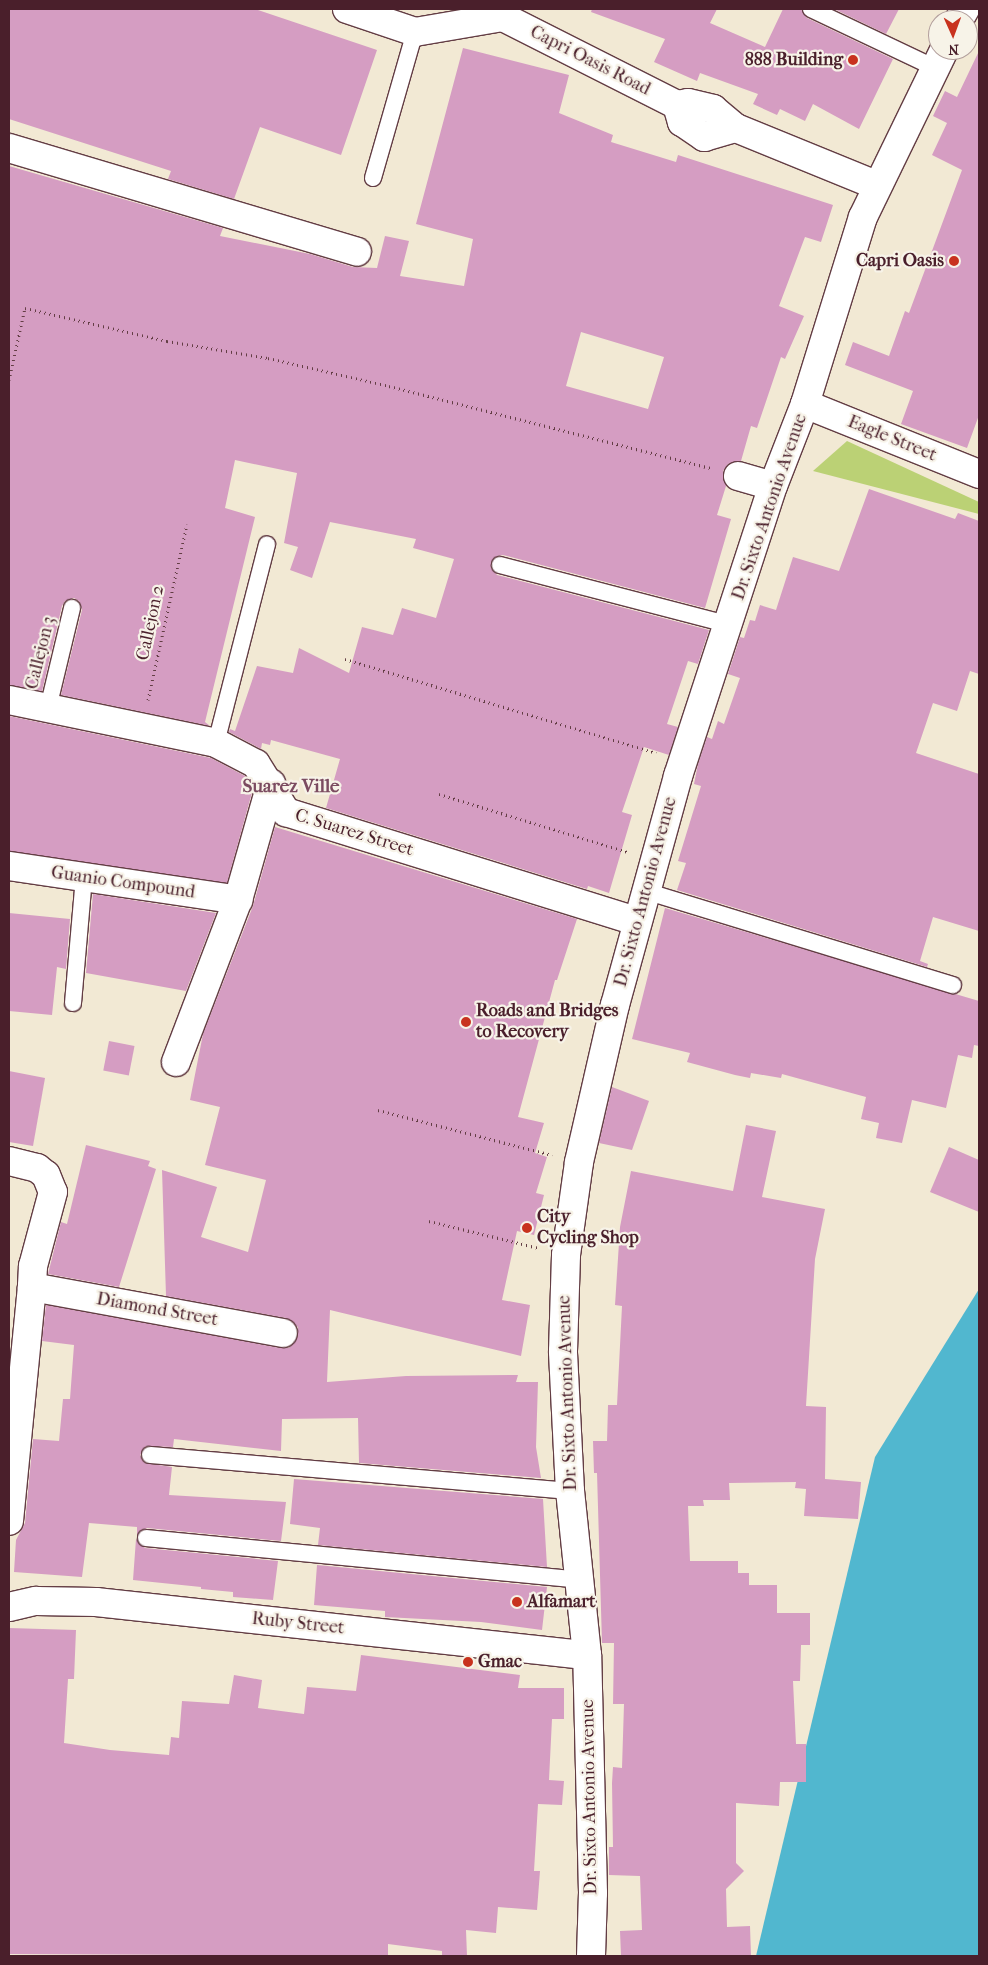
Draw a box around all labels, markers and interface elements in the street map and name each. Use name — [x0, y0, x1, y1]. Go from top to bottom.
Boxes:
north arrow — [928, 10, 978, 60]
street label: Capri Oasis Road — [526, 21, 654, 101]
text: N — [948, 41, 959, 58]
place label: 888 Building — [745, 49, 843, 71]
marker: 888 Building — [847, 54, 859, 66]
place label: Capri Oasis — [856, 250, 944, 272]
marker: Capri Oasis — [948, 255, 960, 267]
street label: Dr. Sixto Antonio Avenue — [728, 411, 812, 603]
street label: Eagle Street — [844, 411, 940, 467]
street label: Callejon 2 — [133, 583, 169, 663]
street label: Callejon 3 — [22, 614, 60, 692]
district label: Suarez Ville — [243, 776, 339, 798]
street label: Dr. Sixto Antonio Avenue — [610, 795, 682, 989]
street label: C. Suarez Street — [292, 805, 416, 861]
street label: Guanio Compound — [50, 862, 196, 904]
place label: Roads and Bridges to Recovery — [476, 1001, 618, 1044]
marker: Roads and Bridges to Recovery — [460, 1016, 472, 1028]
place label: City Cycling Shop — [537, 1207, 639, 1250]
marker: City Cycling Shop — [521, 1222, 533, 1234]
street label: Diamond Street — [95, 1289, 219, 1331]
street label: Dr. Sixto Antonio Avenue — [554, 1295, 582, 1491]
place label: Alfamart — [527, 1591, 595, 1613]
marker: Alfamart — [511, 1596, 523, 1608]
street label: Ruby Street — [251, 1608, 345, 1640]
place label: Gmac — [478, 1651, 522, 1673]
marker: Gmac — [462, 1656, 474, 1668]
street label: Dr. Sixto Antonio Avenue — [577, 1699, 603, 1895]

